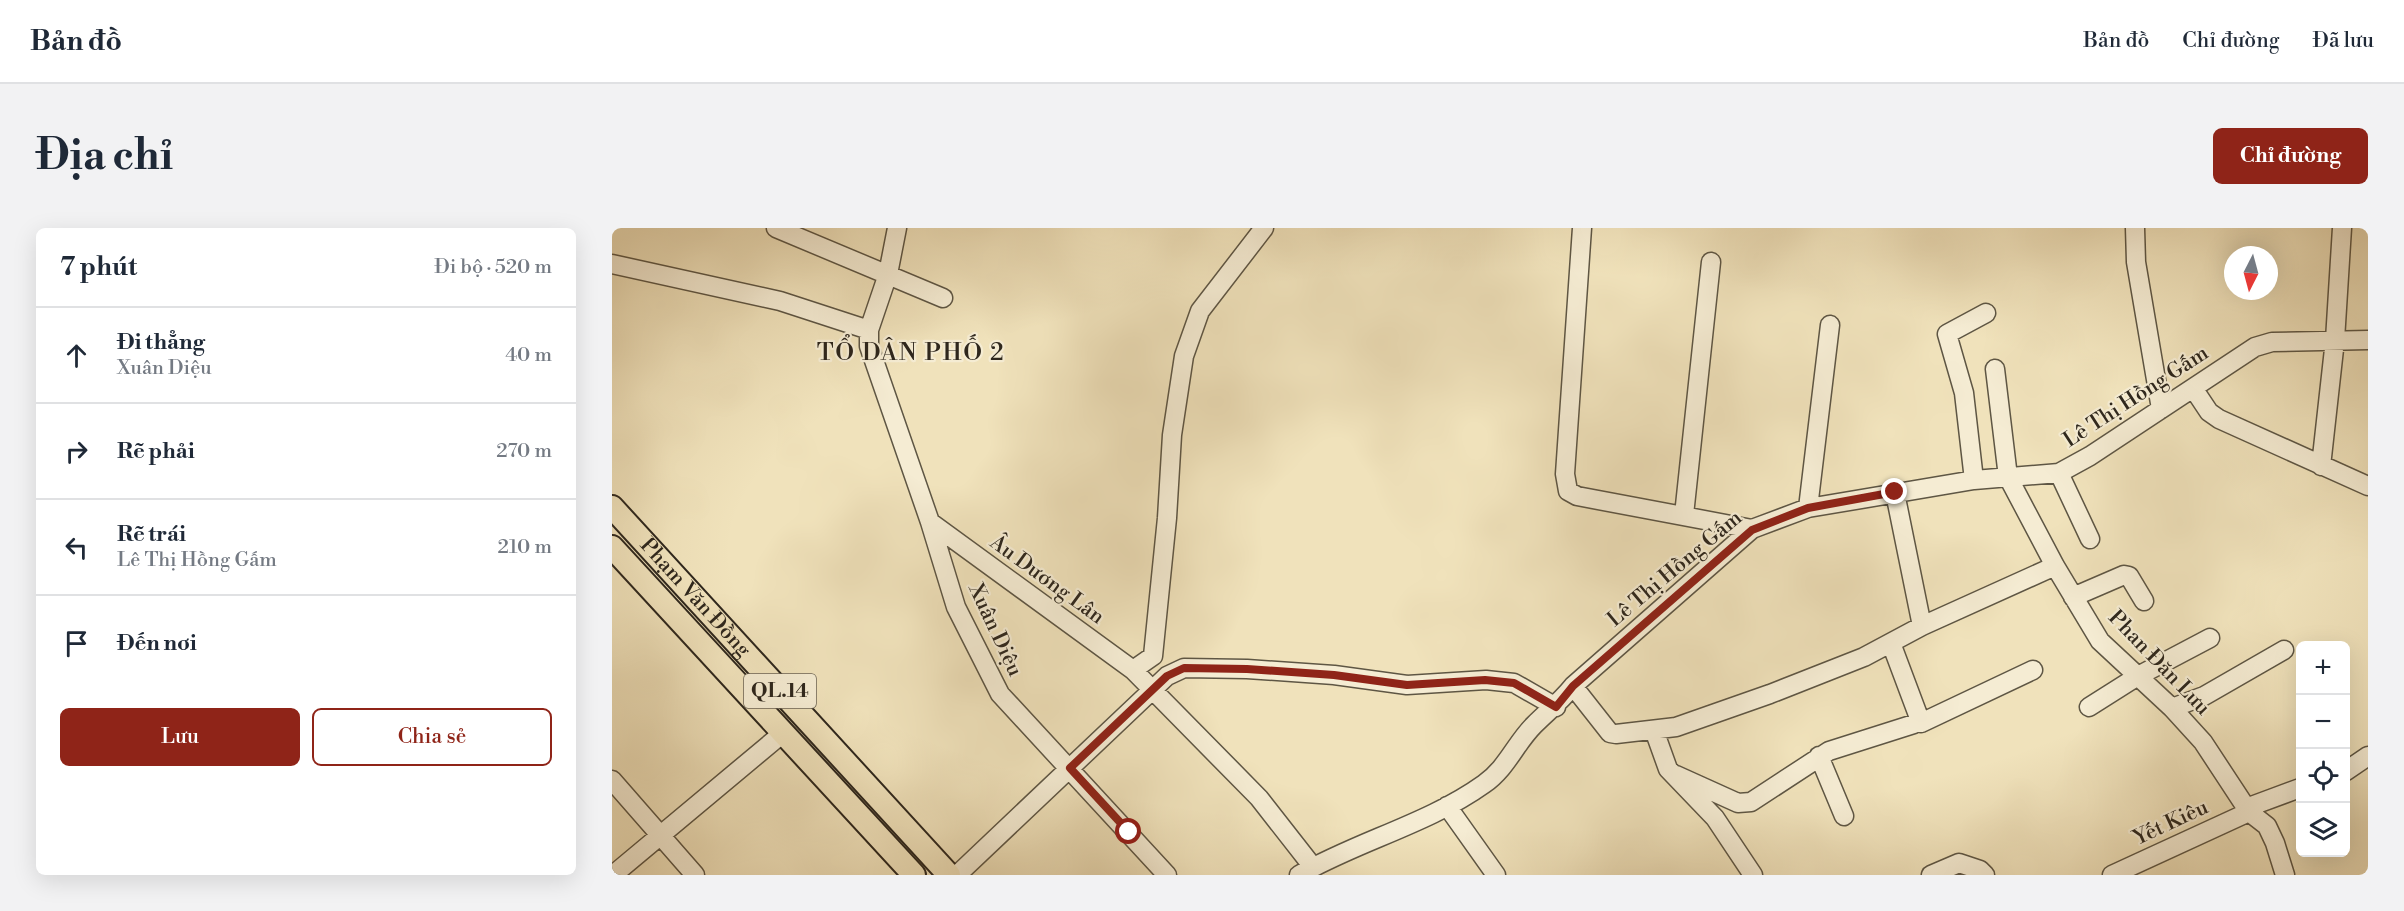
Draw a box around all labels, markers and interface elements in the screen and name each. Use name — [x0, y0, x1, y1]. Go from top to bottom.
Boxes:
text: Bản đồ — [30, 24, 122, 59]
text: Bản đồ — [2083, 28, 2149, 54]
text: Chỉ đường — [2182, 28, 2280, 54]
text: Đã lưu — [2313, 28, 2374, 54]
button: Chỉ đường — [2213, 128, 2368, 184]
text: Địa chỉ — [36, 130, 173, 183]
north arrow — [2224, 246, 2278, 300]
text: 7 phút — [60, 251, 137, 283]
text: Đi bộ · 520 m — [434, 255, 552, 280]
text: Đi thẳng — [117, 329, 205, 356]
district label: TỔ DÂN PHỐ 2 — [817, 334, 1005, 368]
icon: ahead — [60, 339, 93, 372]
street label: Lê Thị Hồng Gấm — [2059, 340, 2213, 454]
text: 40 m — [505, 343, 552, 368]
text: Xuân Diệu — [117, 356, 212, 381]
icon: right — [60, 435, 93, 468]
text: Rẽ phải — [117, 438, 195, 465]
text: 270 m — [496, 439, 552, 464]
route end — [1881, 478, 1907, 504]
street label: Lê Thị Hồng Gấm — [1602, 505, 1748, 633]
text: Rẽ trái — [117, 521, 186, 548]
street label: Âu Dương Lân — [984, 527, 1111, 631]
icon: left — [60, 531, 93, 564]
street label: Phạm Văn Đồng — [634, 533, 756, 663]
text: 210 m — [497, 535, 552, 560]
text: Lê Thị Hồng Gấm — [117, 548, 277, 573]
street label: Xuân Diệu — [962, 579, 1028, 681]
street label: Phan Đăn Lưu — [2102, 605, 2216, 721]
icon: arrive — [60, 627, 93, 660]
text: Đến nơi — [117, 630, 197, 657]
map controls — [2296, 641, 2350, 857]
button: + — [2296, 641, 2350, 695]
road number: QL.14 — [744, 674, 816, 708]
button: − — [2296, 695, 2350, 749]
button: Lưu — [60, 708, 300, 766]
button: Chia sẻ — [312, 708, 552, 766]
button: locate — [2296, 749, 2350, 803]
street label: Yết Kiêu — [2129, 794, 2213, 852]
button: layers — [2296, 803, 2350, 857]
route start — [1115, 818, 1141, 844]

